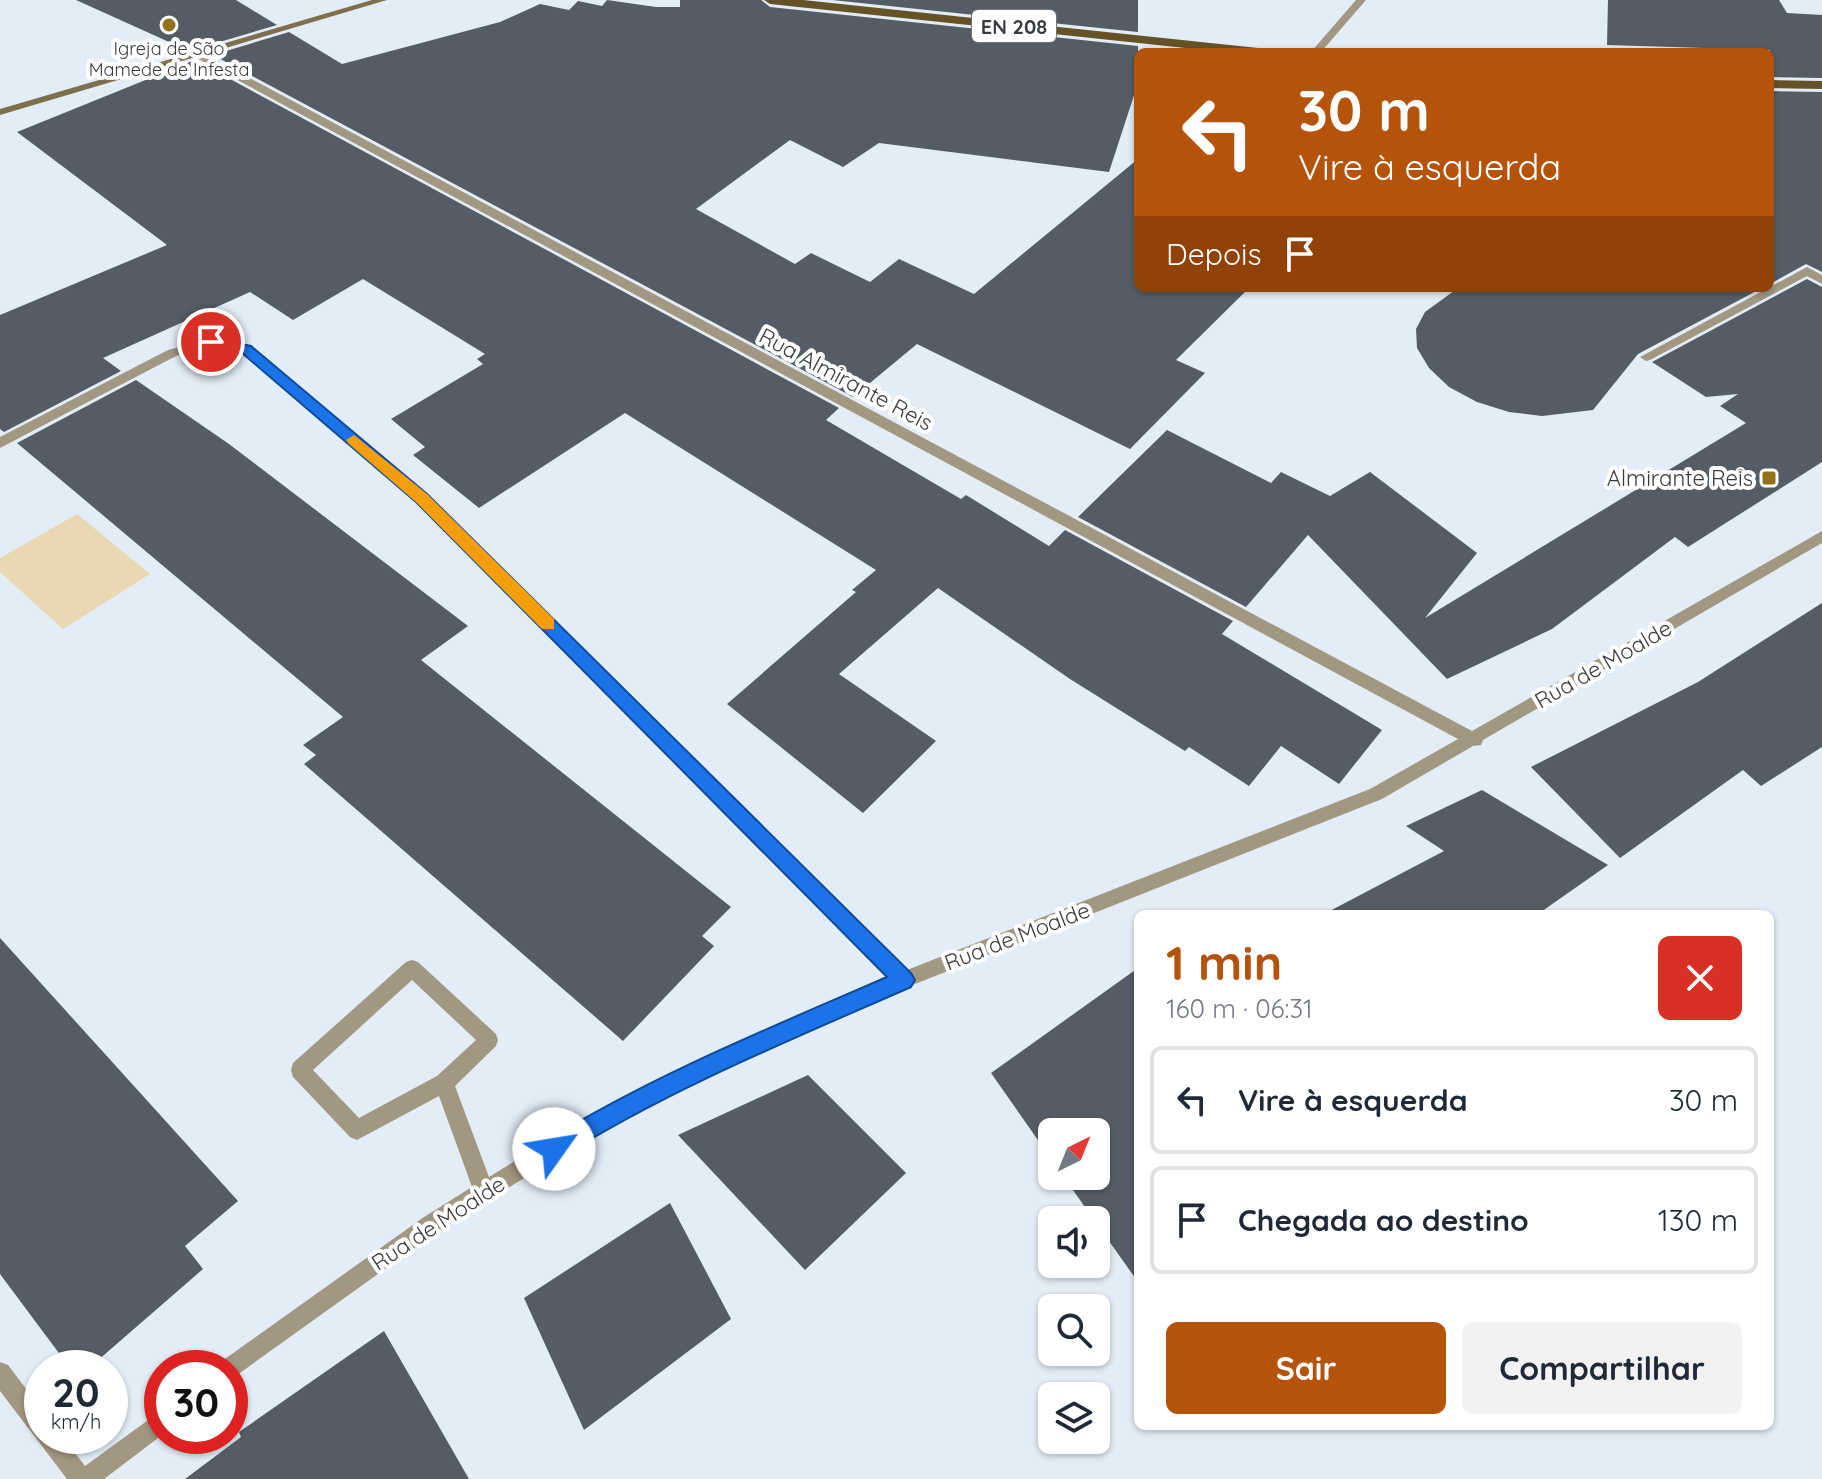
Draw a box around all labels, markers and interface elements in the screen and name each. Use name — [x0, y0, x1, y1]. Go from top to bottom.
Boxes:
road number: EN 208 — [972, 10, 1056, 42]
marker: Igreja de São Mamede de Infesta — [160, 16, 178, 34]
place label: Igreja de São Mamede de Infesta — [89, 37, 249, 81]
text: 30 m — [1298, 75, 1430, 145]
icon: left — [1166, 80, 1270, 184]
text: Vire à esquerda — [1298, 144, 1561, 189]
icon: arrive — [1278, 232, 1322, 276]
text: Depois — [1166, 235, 1262, 273]
pin — [177, 308, 245, 376]
icon: arrive — [189, 320, 233, 364]
street label: Rua Almirante Reis — [754, 321, 938, 437]
place label: Almirante Reis — [1607, 464, 1753, 492]
marker: Almirante Reis — [1760, 469, 1778, 487]
street label: Rua de Moalde — [1530, 613, 1676, 715]
street label: Rua de Moalde — [940, 895, 1094, 977]
text: 1 min — [1166, 932, 1282, 992]
button: close — [1658, 936, 1742, 1020]
text: 160 m · 06:31 — [1166, 992, 1313, 1025]
icon: left — [1170, 1078, 1214, 1122]
text: Vire à esquerda — [1238, 1081, 1467, 1119]
text: 30 m — [1669, 1081, 1738, 1119]
position arrow — [512, 1107, 596, 1191]
north arrow — [1038, 1118, 1110, 1190]
map controls — [1038, 1118, 1110, 1454]
street label: Rua de Moalde — [366, 1169, 510, 1277]
icon: arrive — [1170, 1198, 1214, 1242]
text: Chegada ao destino — [1238, 1201, 1529, 1239]
text: 130 m — [1658, 1201, 1738, 1239]
button: sound — [1038, 1206, 1110, 1278]
button: search — [1038, 1294, 1110, 1366]
button: Sair — [1166, 1322, 1446, 1414]
button: Compartilhar — [1462, 1322, 1742, 1414]
speed limit sign: 30 — [144, 1350, 248, 1454]
text: 20 — [52, 1367, 100, 1417]
button: layers — [1038, 1382, 1110, 1454]
text: km/h — [51, 1409, 101, 1434]

